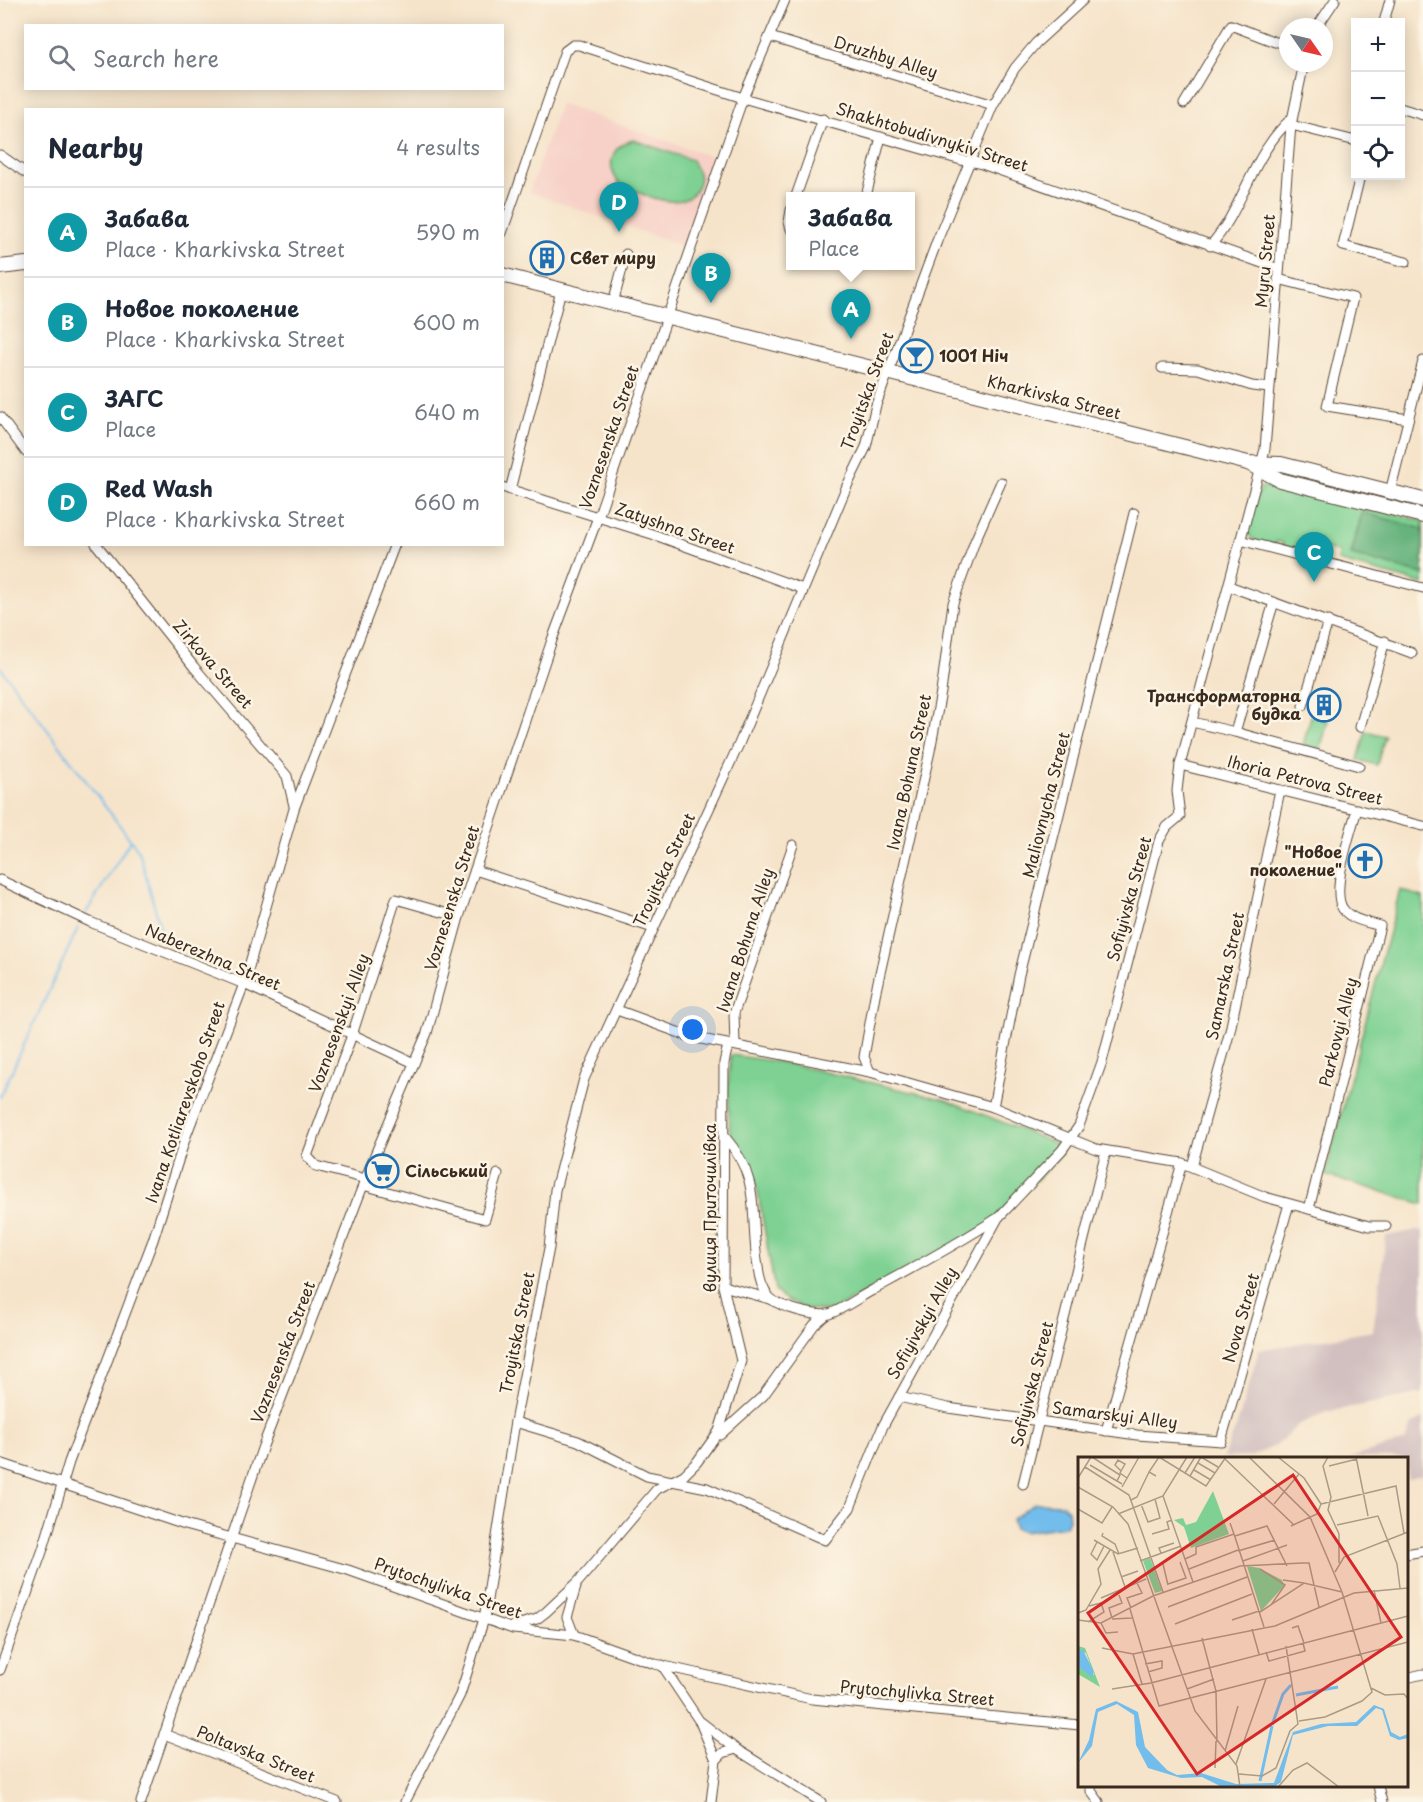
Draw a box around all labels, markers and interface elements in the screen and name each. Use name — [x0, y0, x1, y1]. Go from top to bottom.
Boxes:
north arrow — [1279, 18, 1333, 72]
map controls — [1351, 18, 1405, 180]
button: + — [1351, 18, 1405, 72]
search box — [24, 24, 504, 90]
street label: Druzhby Alley — [831, 29, 941, 83]
icon: search — [45, 41, 78, 74]
text: Search here — [93, 41, 219, 74]
button: − — [1351, 72, 1405, 126]
street label: Shakhtobudivnykiv Street — [833, 95, 1032, 177]
button: locate — [1351, 126, 1405, 180]
text: Nearby — [48, 128, 143, 167]
text: 4 results — [396, 132, 480, 162]
pin: D — [600, 182, 638, 232]
popup — [786, 192, 915, 270]
text: Забава — [808, 200, 893, 233]
text: Забава — [105, 201, 189, 234]
street label: Myru Street — [1248, 213, 1280, 309]
text: A — [60, 217, 75, 247]
text: 590 m — [416, 217, 480, 247]
text: Place — [808, 233, 859, 263]
text: Place · Kharkivska Street — [105, 234, 345, 264]
building icon: Свет миру — [529, 240, 565, 276]
place label: Свет миру — [570, 245, 656, 269]
pin: B — [692, 254, 730, 303]
pin: A — [832, 290, 870, 339]
text: Новое поколение — [105, 291, 299, 324]
text: B — [61, 307, 74, 337]
text: 600 m — [412, 307, 480, 337]
text: Place · Kharkivska Street — [105, 324, 345, 354]
street label: Troyitska Street — [834, 328, 898, 453]
bar icon: 1001 Ніч — [898, 338, 934, 374]
place label: 1001 Ніч — [939, 343, 1008, 367]
street label: Voznesenska Street — [572, 361, 644, 512]
street label: Kharkivska Street — [985, 368, 1123, 424]
text: ЗАГС — [105, 381, 164, 414]
text: C — [60, 397, 75, 427]
text: 640 m — [414, 397, 480, 427]
text: Place — [105, 414, 156, 444]
text: Red Wash — [105, 471, 213, 504]
text: D — [60, 487, 75, 517]
text: 660 m — [414, 487, 480, 517]
street label: Zatyshna Street — [612, 495, 738, 559]
text: Place · Kharkivska Street — [105, 504, 345, 534]
pin: C — [1294, 532, 1334, 582]
street label: Zirkova Street — [168, 614, 260, 713]
place label: Трансформаторна будка — [1147, 683, 1301, 725]
building icon: Трансформаторна будка — [1306, 687, 1342, 723]
street label: Ivana Bohuna Street — [880, 691, 936, 852]
street label: Maliovnycha Street — [1015, 729, 1075, 880]
street label: Ihoria Petrova Street — [1225, 748, 1386, 810]
street label: Troyitska Street — [626, 808, 700, 931]
street label: Voznesenska Street — [418, 822, 485, 973]
street label: Sofiyivska Street — [1100, 834, 1156, 964]
place label: "Новое поколение" — [1250, 839, 1342, 881]
church icon: "Новое поколение" — [1347, 843, 1383, 879]
street label: Ivana Bohuna Alley — [709, 864, 779, 1015]
street label: Samarska Street — [1199, 909, 1249, 1042]
street label: Naberezhna Street — [142, 917, 285, 996]
street label: Voznesenskyi Alley — [302, 950, 374, 1096]
street label: Parkovyi Alley — [1312, 975, 1362, 1089]
street label: Ivana Kotliarevskoho Street — [138, 997, 230, 1206]
your location — [678, 1015, 707, 1044]
street label: вулиця Приточилівка — [697, 1123, 721, 1293]
supermarket icon: Сільський — [364, 1153, 400, 1189]
place label: Сільський — [405, 1158, 488, 1182]
street label: Sofiyivskyi Alley — [880, 1262, 962, 1383]
street label: Troyitska Street — [492, 1270, 540, 1396]
street label: Nova Street — [1216, 1270, 1264, 1365]
street label: Voznesenska Street — [244, 1277, 320, 1426]
street label: Sofiyivska Street — [1004, 1318, 1058, 1449]
street label: Samarskyi Alley — [1051, 1394, 1179, 1434]
inset map — [1078, 1457, 1408, 1787]
street label: Prytochylivka Street — [371, 1550, 526, 1624]
street label: Prytochylivka Street — [839, 1673, 996, 1711]
street label: Poltavska Street — [194, 1718, 319, 1788]

